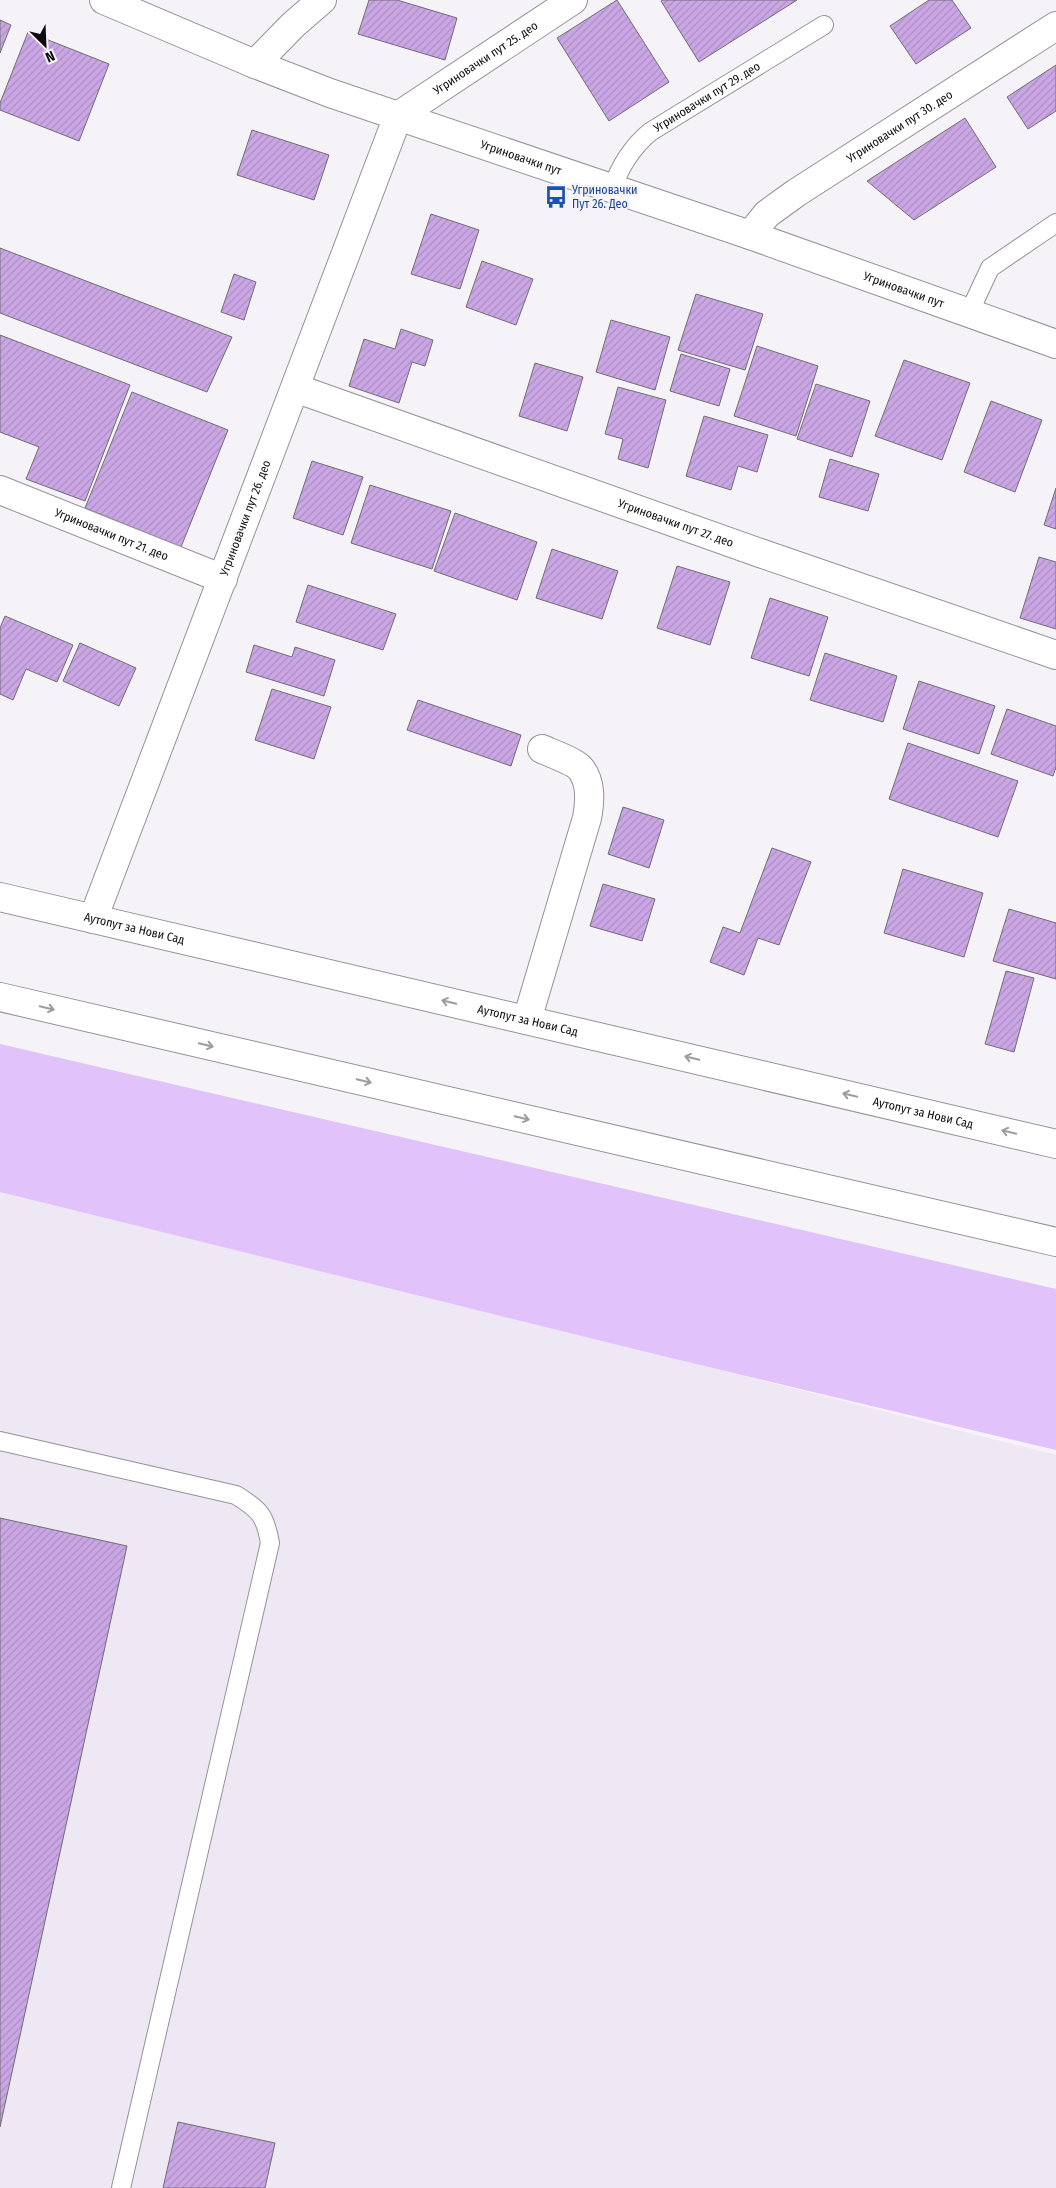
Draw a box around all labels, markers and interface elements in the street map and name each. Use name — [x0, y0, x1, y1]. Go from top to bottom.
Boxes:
street label: Угриновачки пут 25. део — [430, 18, 540, 98]
north arrow — [20, 20, 70, 70]
text: N — [43, 47, 57, 66]
street label: Угриновачки пут 29. део — [650, 59, 763, 136]
street label: Угриновачки пут 30. део — [843, 87, 955, 166]
street label: Угриновачки пут — [478, 137, 564, 178]
place label: Угриновачки Пут 26. Део — [571, 183, 637, 211]
bus stop icon: Угриновачки Пут 26. Део — [543, 184, 569, 210]
street label: Угриновачки пут — [860, 269, 946, 311]
street label: Угриновачки пут 26. део — [217, 458, 274, 579]
street label: Угриновачки пут 27. део — [615, 496, 735, 550]
street label: Угриновачки пут 21. део — [52, 505, 170, 563]
street label: Аутопут за Нови Сад — [83, 910, 186, 947]
one-way arrow — [441, 997, 457, 1006]
street label: Аутопут за Нови Сад — [476, 1002, 579, 1039]
one-way arrow — [39, 1004, 55, 1013]
one-way arrow — [197, 1041, 213, 1050]
one-way arrow — [685, 1053, 701, 1062]
one-way arrow — [356, 1077, 372, 1086]
one-way arrow — [843, 1090, 859, 1099]
street label: Аутопут за Нови Сад — [871, 1094, 975, 1131]
one-way arrow — [514, 1114, 530, 1123]
one-way arrow — [1001, 1127, 1017, 1136]

